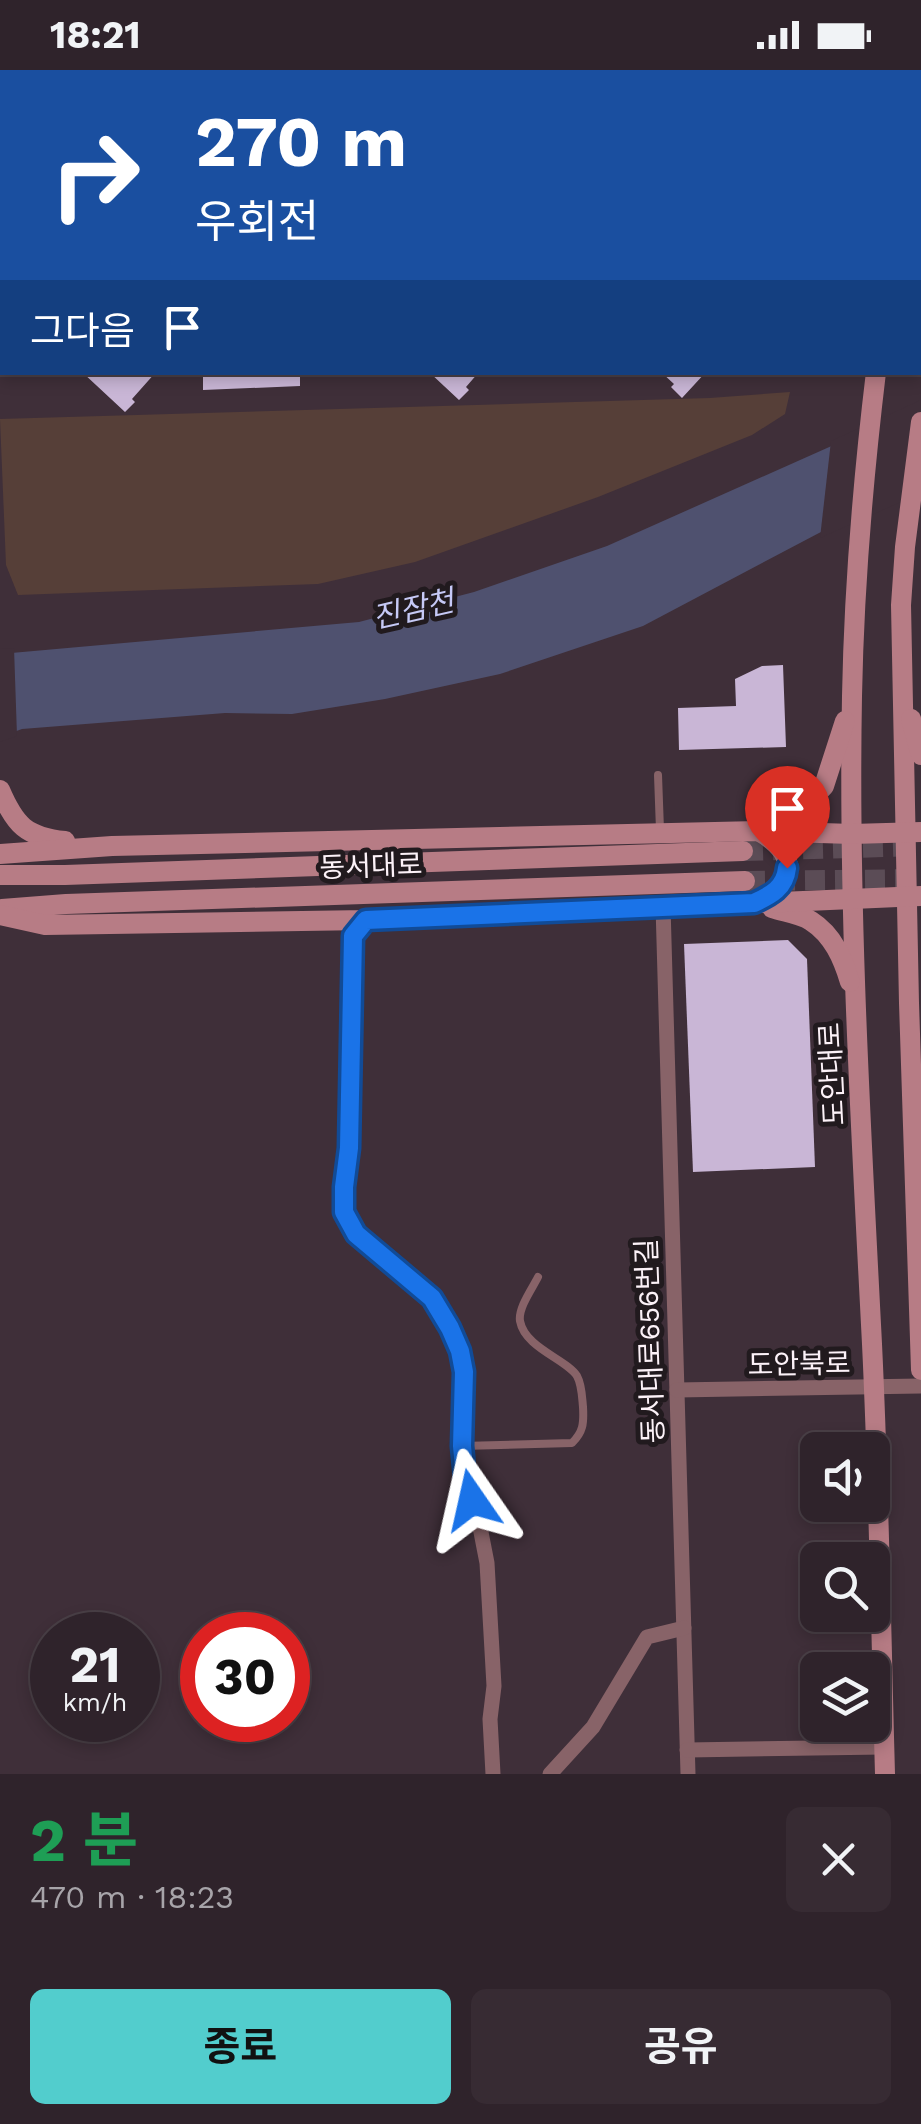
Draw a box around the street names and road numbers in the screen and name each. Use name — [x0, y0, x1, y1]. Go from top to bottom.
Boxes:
street label: 동서대로 — [319, 848, 423, 884]
street label: 도안대로 — [813, 1022, 851, 1126]
street label: 동서대로656번길 — [630, 1238, 670, 1444]
street label: 도안북로 — [747, 1347, 851, 1381]

